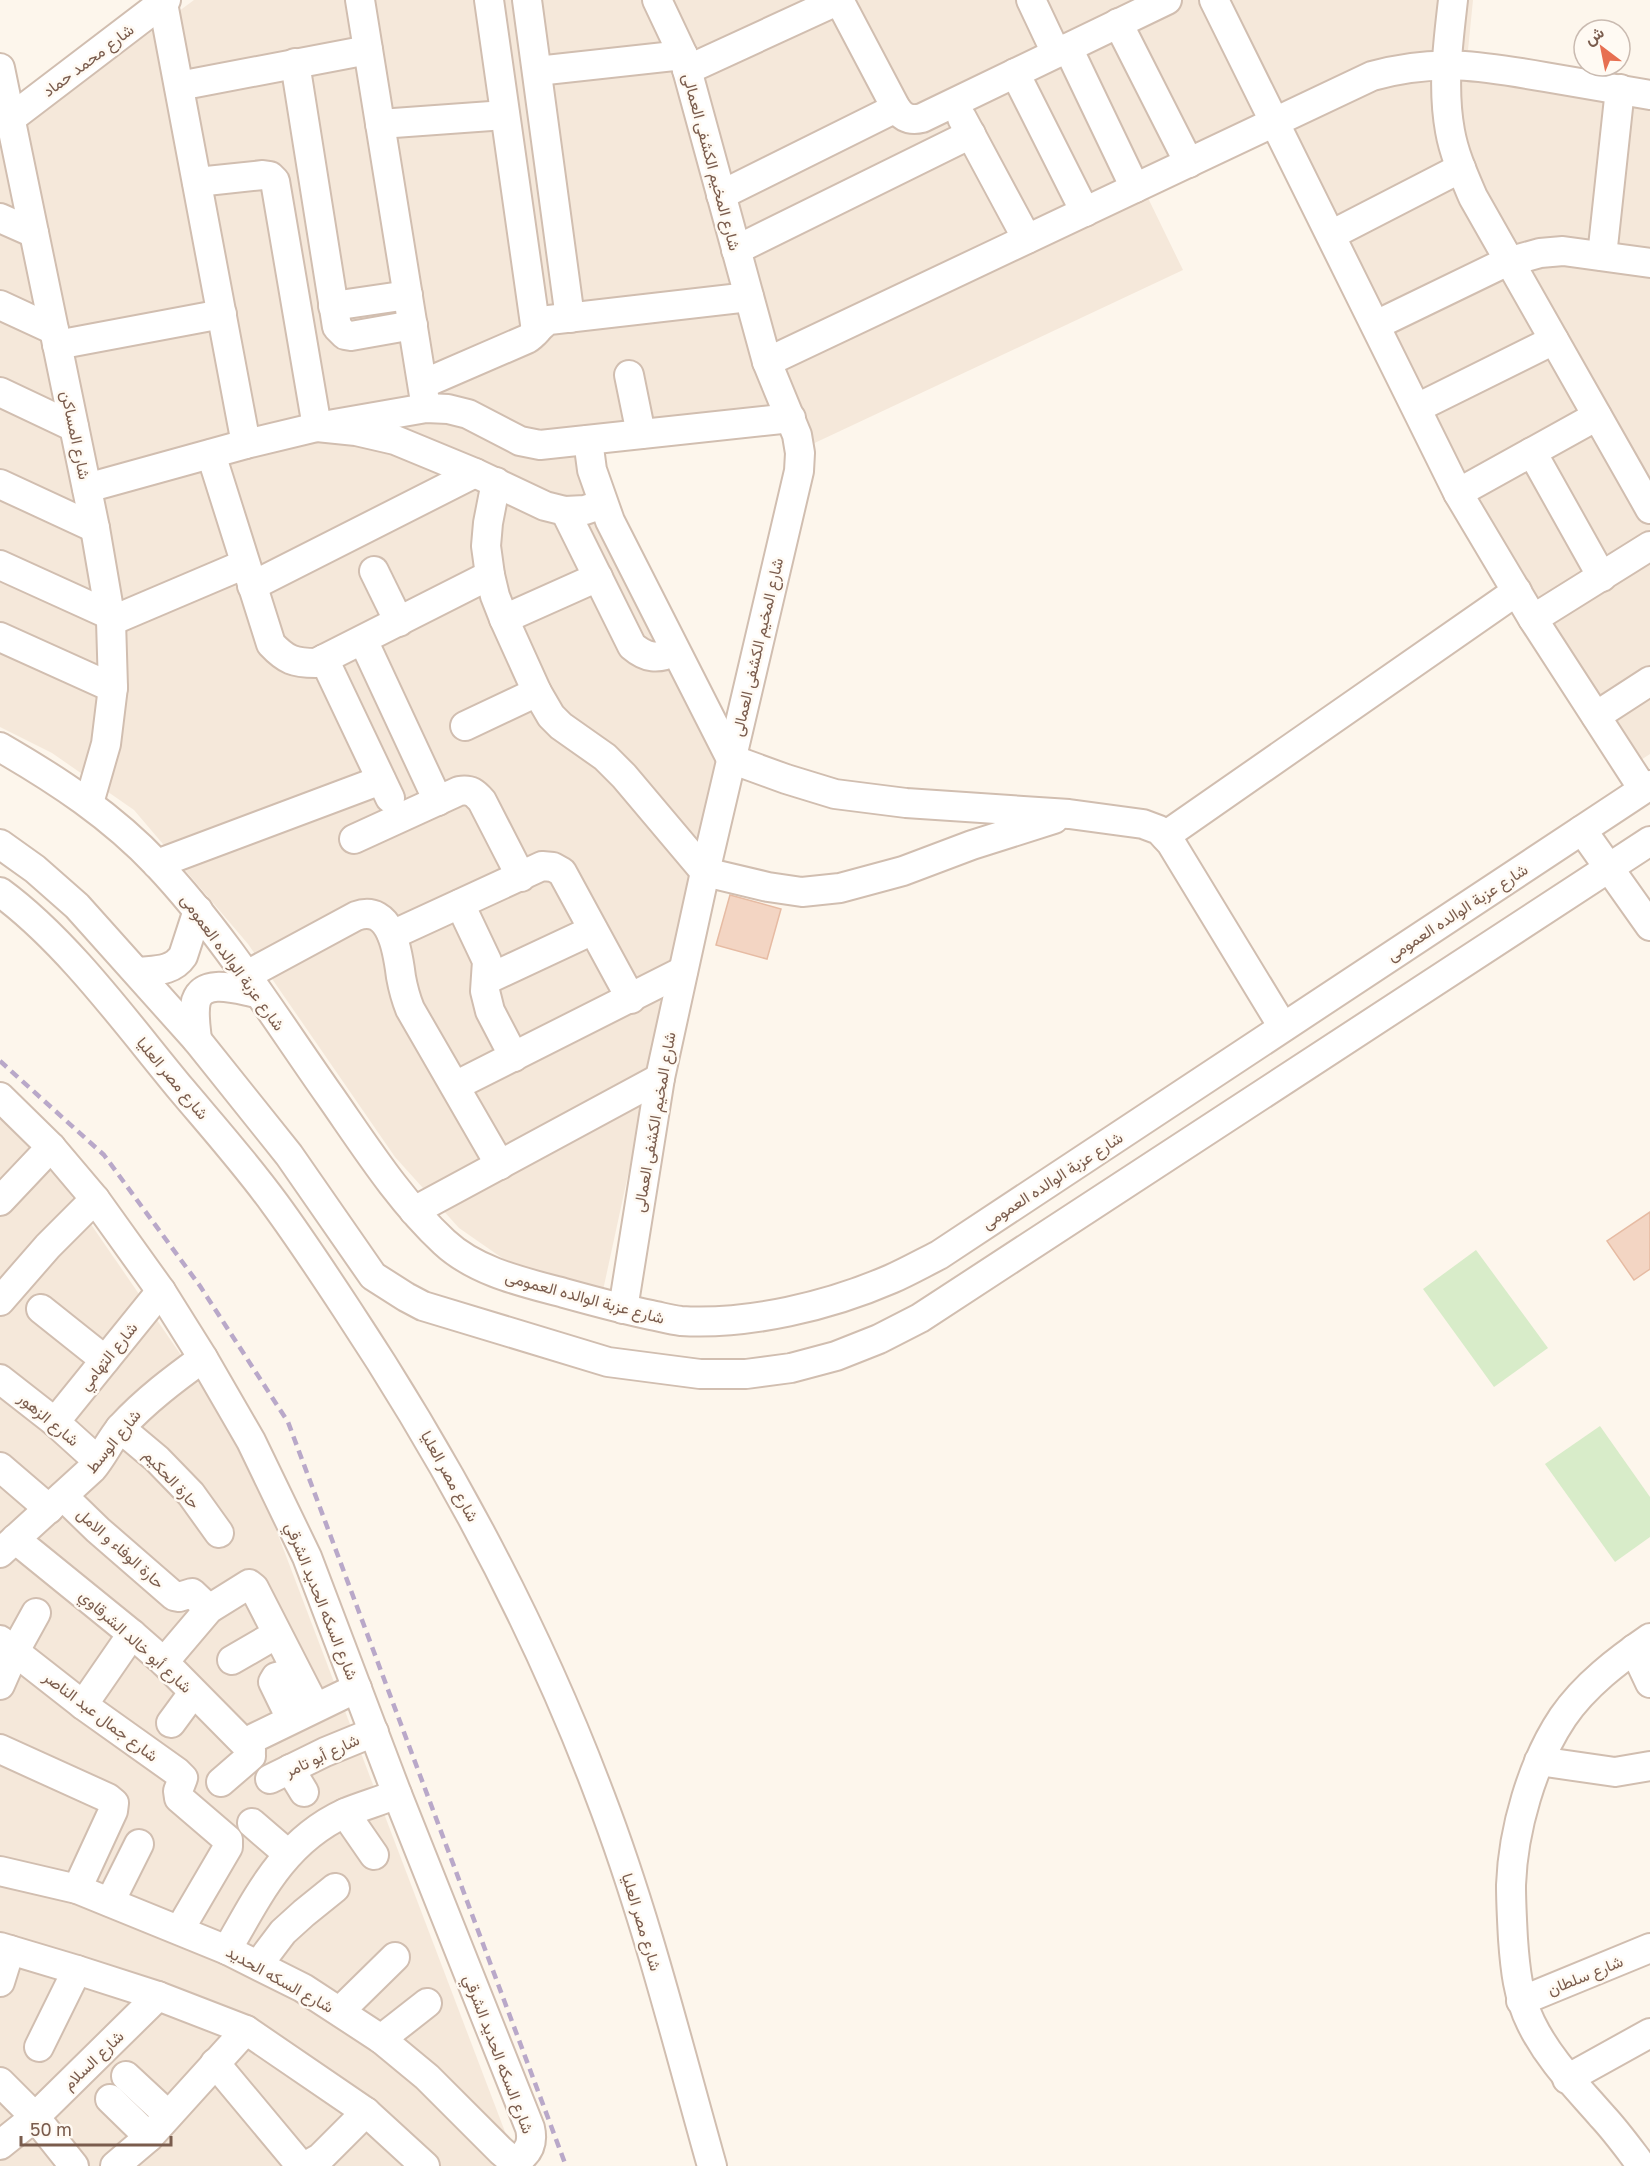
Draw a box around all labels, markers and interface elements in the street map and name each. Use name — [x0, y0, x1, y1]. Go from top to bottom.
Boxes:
north arrow — [1572, 18, 1632, 78]
street label: شارع محمد حماد — [38, 19, 139, 102]
text: ش — [1581, 22, 1608, 49]
street label: شارع المخيم الكشفى العمالى — [677, 71, 745, 253]
street label: شارع المساكن — [55, 389, 95, 482]
street label: شارع المخيم الكشفى العمالى — [727, 556, 789, 739]
street label: شارع عزبة الوالده العمومى — [1383, 859, 1532, 967]
street label: شارع عزبة الوالده العمومى — [175, 890, 289, 1035]
street label: شارع المخيم الكشفى العمالى — [628, 1030, 682, 1214]
street label: شارع مصر العليا — [131, 1033, 213, 1124]
street label: شارع عزبة الوالده العمومى — [978, 1127, 1127, 1235]
street label: شارع عزبة الوالده العمومى — [503, 1266, 667, 1330]
street label: شارع التهامي — [75, 1318, 145, 1397]
street label: شارع الزهور — [13, 1387, 83, 1452]
street label: شارع الوسط — [81, 1405, 146, 1478]
street label: شارع مصر العليا — [415, 1427, 483, 1526]
street label: حارة الحكيم — [139, 1445, 205, 1514]
street label: حارة الوفاء و الامل — [72, 1503, 169, 1594]
street label: شارع السكه الحديد الشرقي — [277, 1519, 363, 1684]
street label: شارع أبو خالد الشرقاوي — [73, 1585, 196, 1700]
street label: شارع جمال عبد الناصر — [38, 1666, 162, 1767]
street label: شارع أبو تامر — [281, 1729, 363, 1783]
street label: شارع مصر العليا — [616, 1871, 666, 1974]
street label: شارع السكه الحديد — [222, 1941, 337, 2019]
street label: شارع سلطان — [1544, 1951, 1626, 2001]
street label: شارع السكه الحديد الشرقي — [456, 1972, 538, 2138]
street label: شارع السلام — [58, 2026, 129, 2095]
scale bar — [21, 2109, 171, 2147]
text: 50 m — [30, 2118, 72, 2140]

